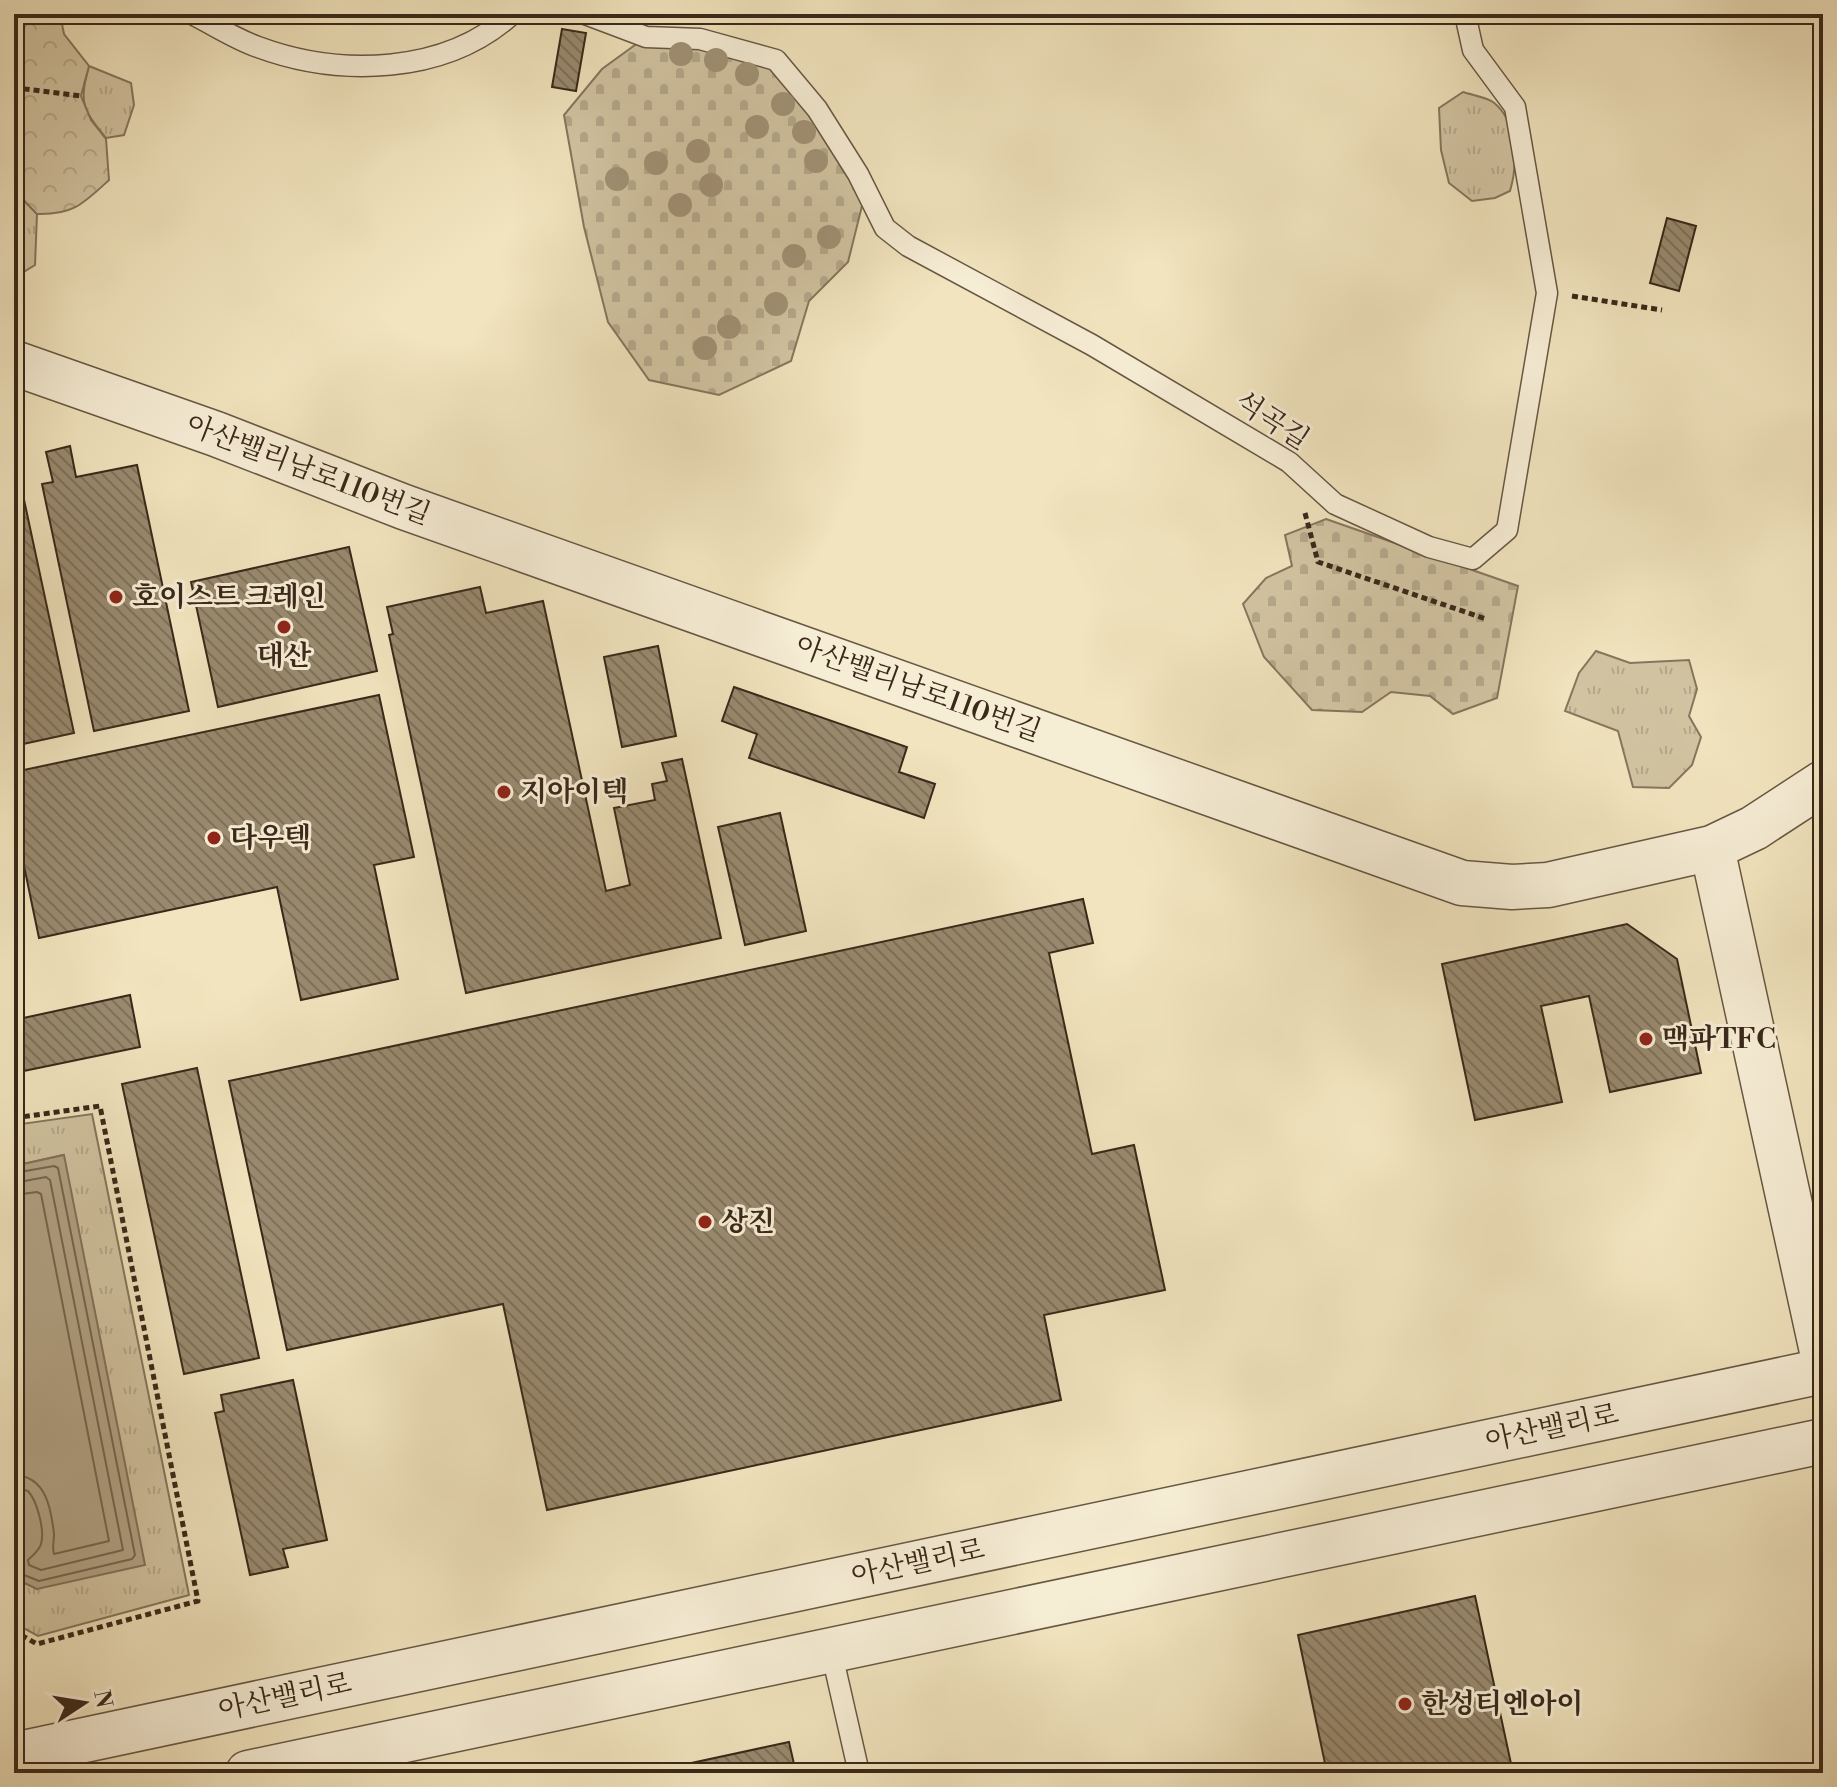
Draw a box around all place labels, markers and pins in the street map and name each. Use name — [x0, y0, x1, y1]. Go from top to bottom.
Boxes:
place label: 호이스트 크레인 — [132, 580, 326, 615]
marker: 호이스트 크레인 — [107, 588, 125, 606]
marker: 대산 — [275, 618, 293, 636]
place label: 대산 — [257, 639, 312, 674]
place label: 지아이텍 — [520, 775, 628, 810]
marker: 지아이텍 — [495, 783, 513, 801]
place label: 다우텍 — [230, 821, 311, 856]
marker: 다우텍 — [205, 829, 223, 847]
place label: 맥파TFC — [1662, 1022, 1776, 1057]
marker: 맥파TFC — [1637, 1030, 1655, 1048]
place label: 상진 — [721, 1205, 775, 1240]
marker: 상진 — [696, 1213, 714, 1231]
place label: 한성티엔아이 — [1421, 1687, 1583, 1722]
marker: 한성티엔아이 — [1396, 1695, 1414, 1713]

